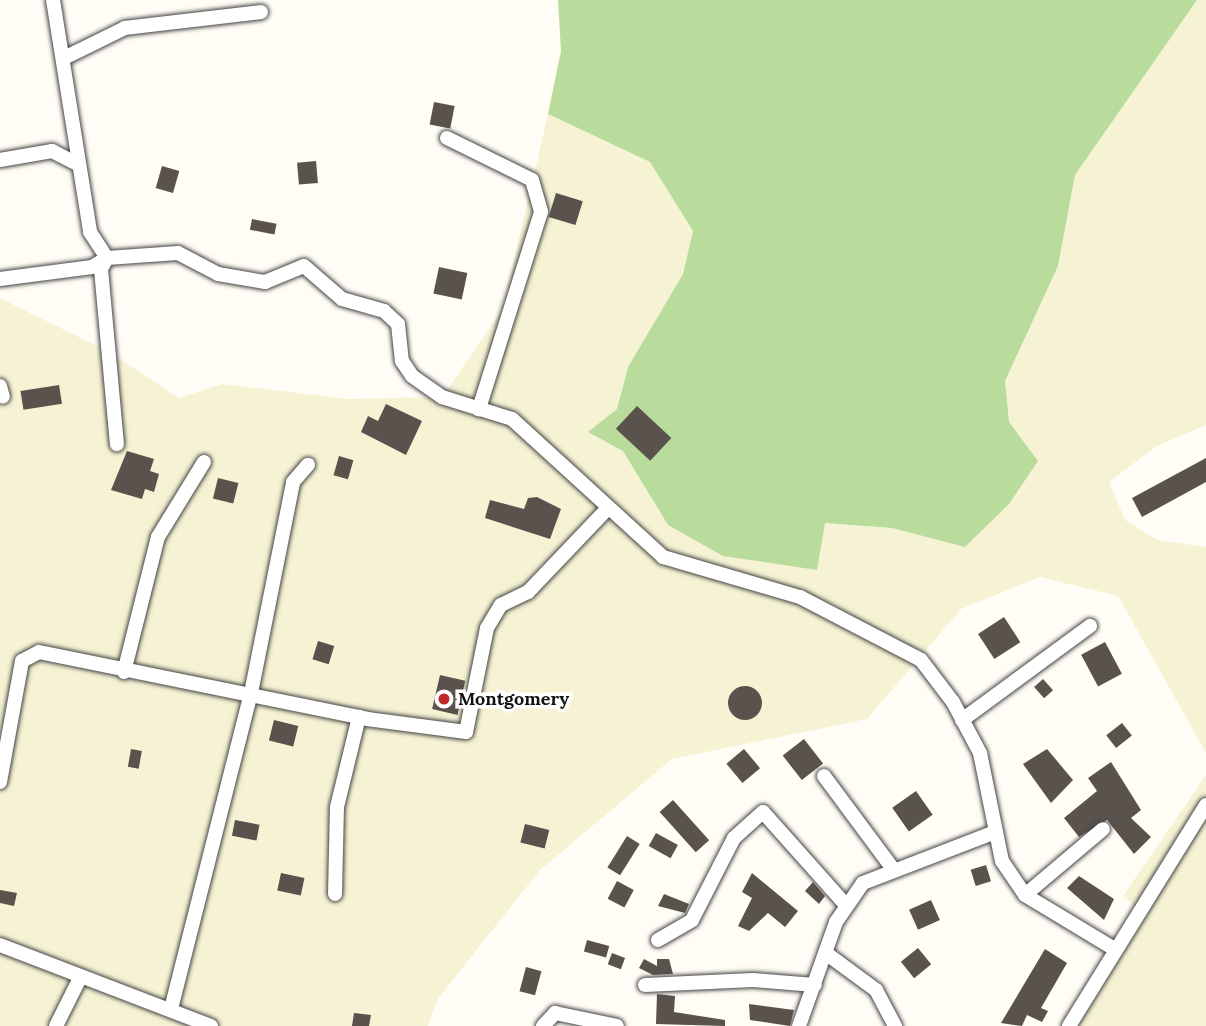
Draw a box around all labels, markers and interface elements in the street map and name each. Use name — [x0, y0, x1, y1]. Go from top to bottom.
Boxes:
place label: Montgomery — [458, 688, 569, 710]
marker: Montgomery — [436, 691, 452, 707]

